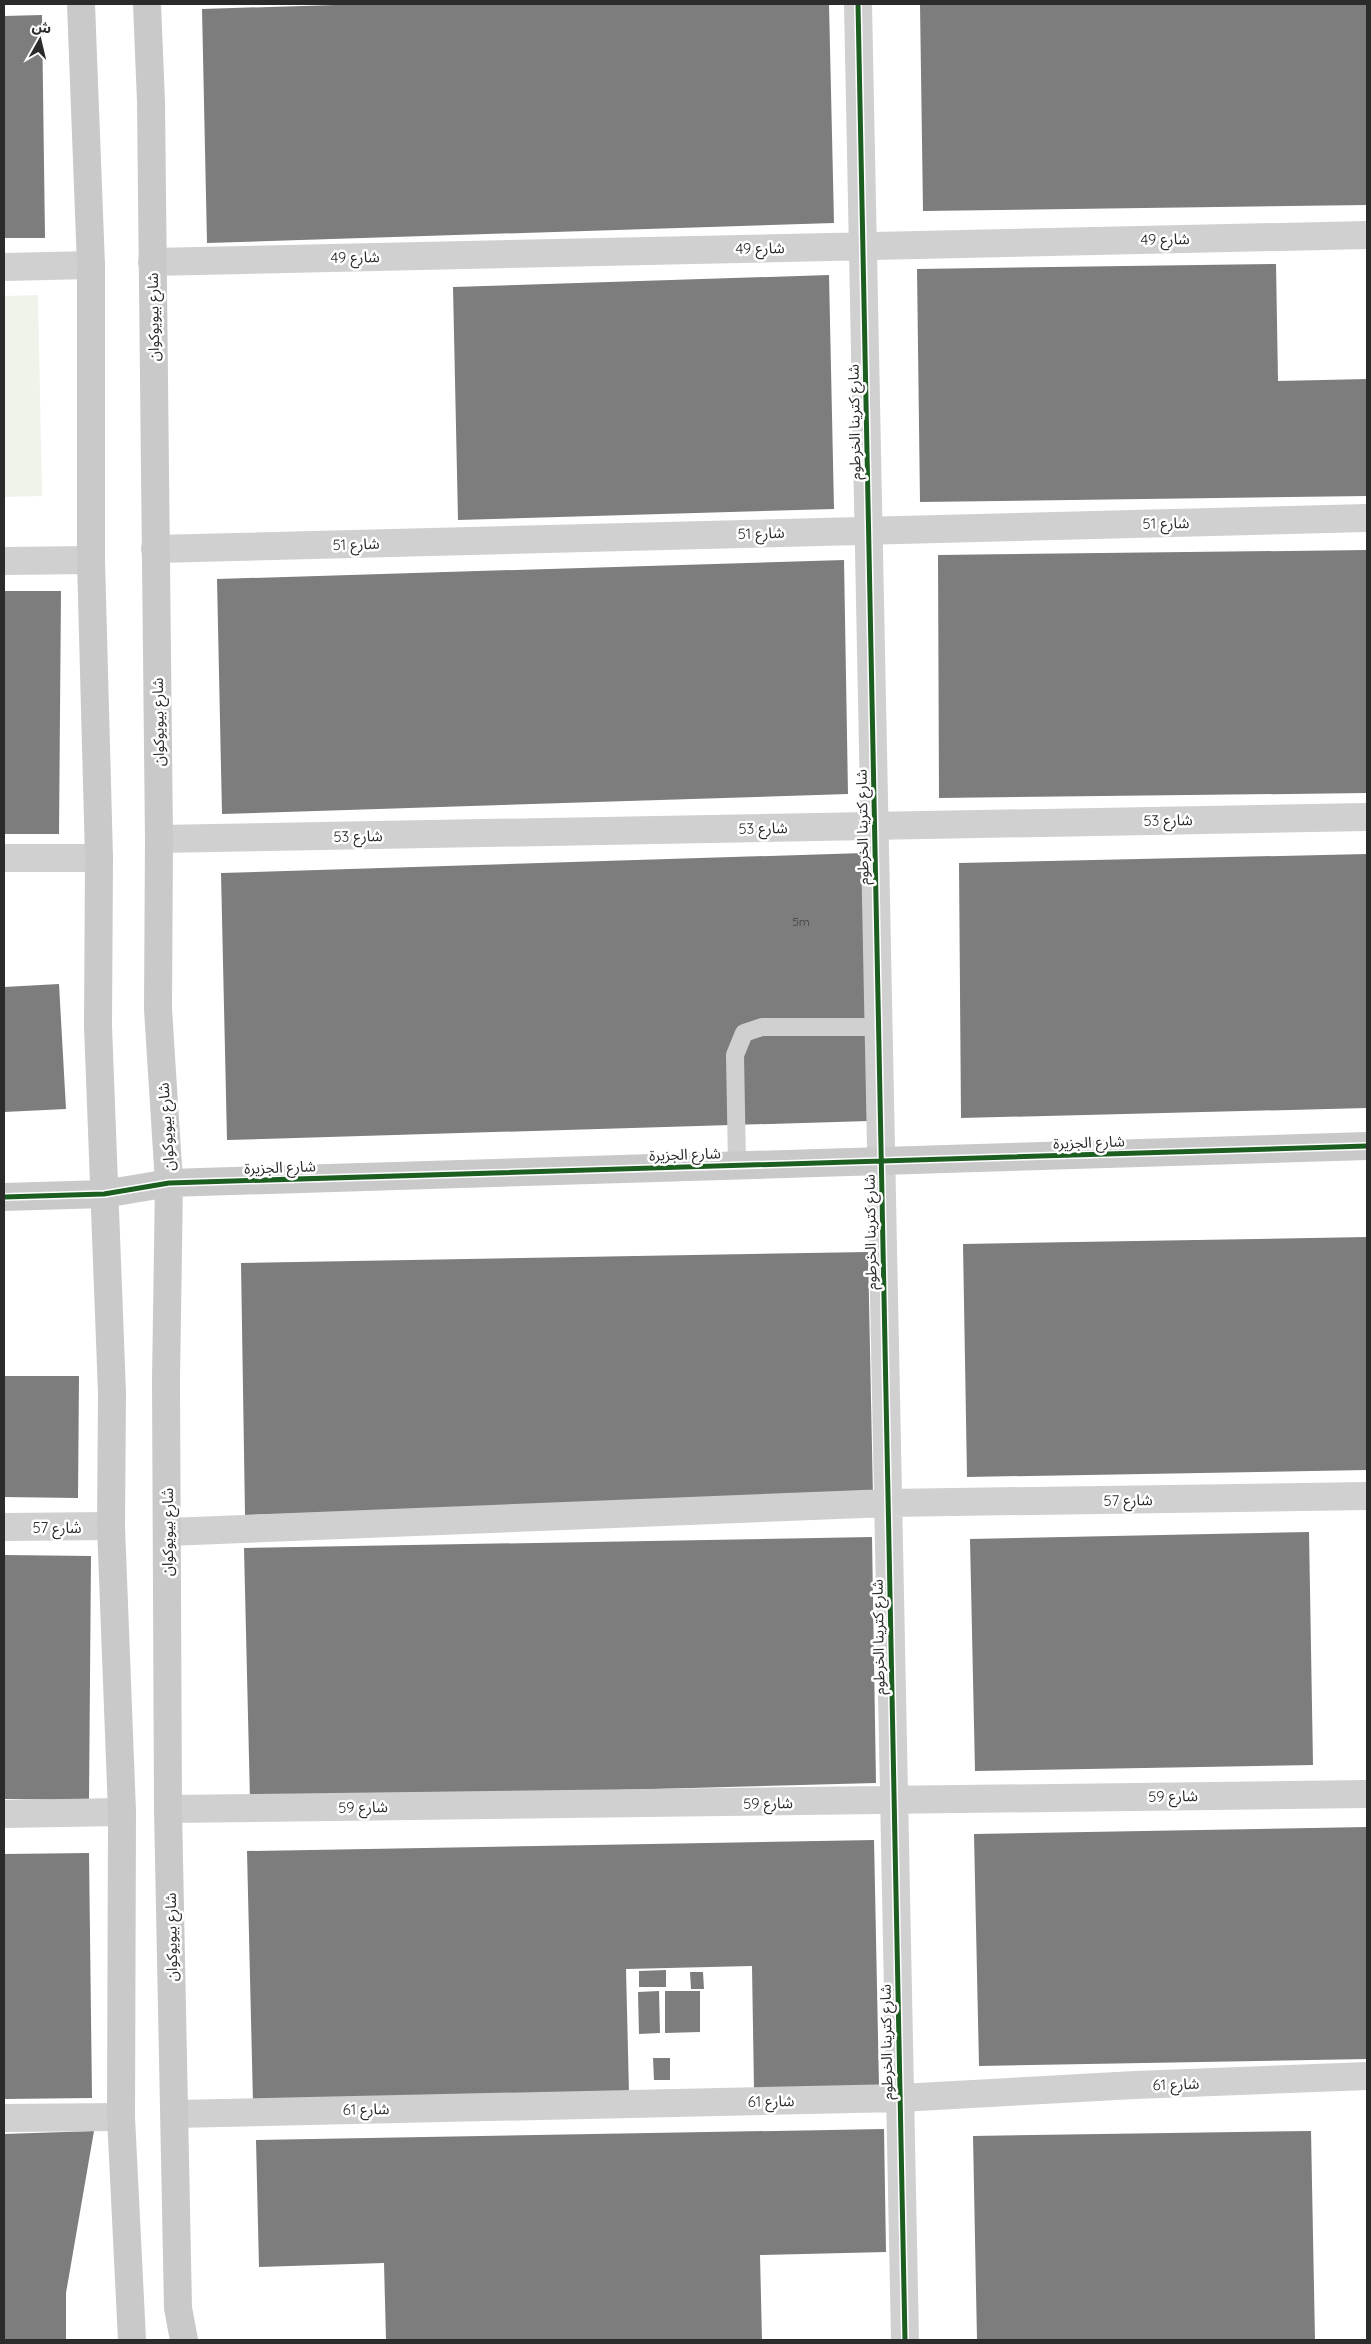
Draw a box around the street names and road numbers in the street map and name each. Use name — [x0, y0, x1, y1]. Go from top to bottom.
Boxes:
street label: شارع 49 — [1140, 229, 1190, 252]
street label: شارع 49 — [735, 238, 785, 261]
street label: شارع 49 — [330, 247, 380, 270]
street label: شارع بيويوكوان — [143, 272, 166, 362]
street label: شارع كترينا الخرطوم — [843, 364, 868, 480]
street label: شارع 51 — [1142, 513, 1190, 536]
street label: شارع 51 — [737, 523, 785, 546]
street label: شارع 51 — [332, 534, 380, 557]
street label: شارع بيويوكوان — [148, 677, 171, 767]
street label: شارع كترينا الخرطوم — [851, 769, 876, 885]
street label: شارع 53 — [1143, 810, 1193, 833]
street label: شارع 53 — [738, 818, 788, 841]
street label: شارع 53 — [333, 826, 383, 849]
street label: شارع بيويوكوان — [153, 1082, 182, 1172]
street label: شارع الجزيرة — [1053, 1131, 1126, 1156]
street label: شارع الجزيرة — [649, 1143, 722, 1168]
street label: شارع الجزيرة — [244, 1156, 317, 1181]
street label: شارع كترينا الخرطوم — [859, 1174, 884, 1290]
street label: شارع بيويوكوان — [158, 1487, 180, 1576]
street label: شارع 57 — [1103, 1490, 1153, 1513]
street label: شارع 57 — [32, 1518, 82, 1540]
street label: شارع كترينا الخرطوم — [867, 1579, 892, 1695]
street label: شارع 59 — [1148, 1786, 1198, 1809]
street label: شارع 59 — [743, 1793, 793, 1816]
street label: شارع 59 — [338, 1797, 388, 1820]
street label: شارع بيويوكوان — [161, 1892, 184, 1982]
street label: شارع كترينا الخرطوم — [875, 1984, 900, 2100]
street label: شارع 61 — [1152, 2074, 1200, 2097]
street label: شارع 61 — [747, 2091, 795, 2114]
street label: شارع 61 — [342, 2099, 390, 2122]

